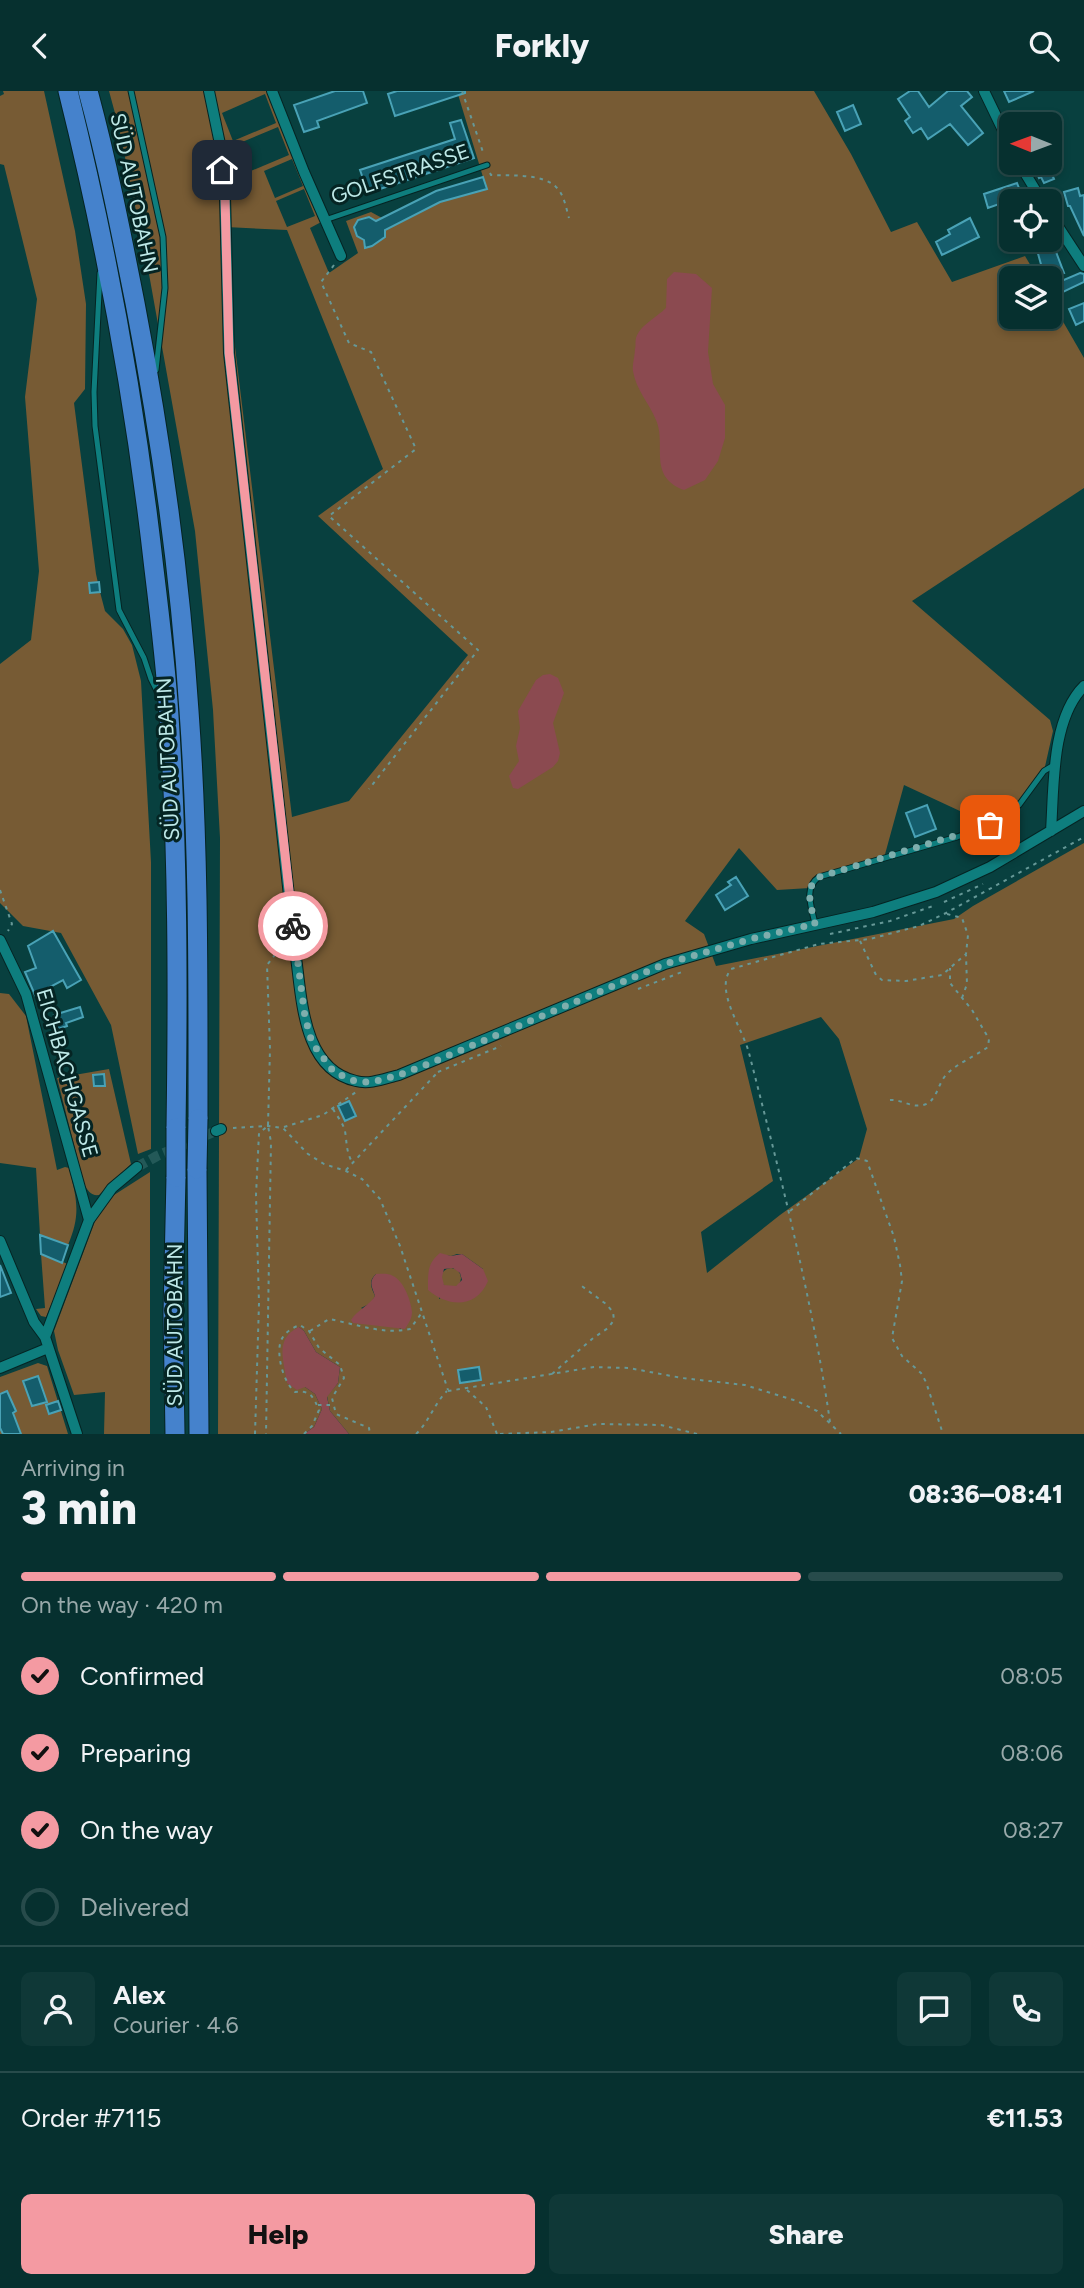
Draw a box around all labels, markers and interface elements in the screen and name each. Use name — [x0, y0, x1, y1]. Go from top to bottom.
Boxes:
icon: back — [21, 27, 59, 65]
text: Forkly — [495, 27, 589, 65]
icon: search — [1025, 27, 1063, 65]
street label: SÜD AUTOBAHN — [105, 110, 164, 275]
north arrow — [999, 112, 1062, 175]
map controls — [999, 112, 1062, 329]
street label: GOLFSTRASSE — [327, 138, 472, 209]
pin — [192, 140, 252, 200]
icon: home — [203, 151, 241, 189]
button: locate — [999, 189, 1062, 252]
button: layers — [999, 266, 1062, 329]
street label: SÜD AUTOBAHN — [151, 677, 184, 841]
pin — [960, 795, 1020, 855]
icon: bag — [971, 806, 1009, 844]
courier — [258, 891, 328, 961]
icon: bike — [274, 907, 312, 945]
street label: EICHBACHGASSE — [31, 985, 104, 1160]
street label: SÜD AUTOBAHN — [162, 1243, 187, 1407]
text: Arriving in — [21, 1454, 125, 1482]
text: 08:36–08:41 — [909, 1478, 1063, 1510]
text: 3 min — [21, 1480, 137, 1536]
text: On the way · 420 m — [21, 1591, 223, 1619]
icon: check — [21, 1657, 59, 1695]
text: Confirmed — [80, 1660, 204, 1692]
text: 08:05 — [1000, 1662, 1063, 1690]
icon: check — [21, 1734, 59, 1772]
text: Preparing — [80, 1737, 191, 1769]
text: 08:06 — [1001, 1739, 1063, 1767]
icon: check — [21, 1811, 59, 1849]
text: On the way — [80, 1814, 213, 1846]
text: 08:27 — [1003, 1816, 1063, 1844]
text: Delivered — [80, 1891, 189, 1923]
button: person — [21, 1972, 95, 2046]
button: chat — [897, 1972, 971, 2046]
button: phone — [989, 1972, 1063, 2046]
text: Alex — [113, 1979, 166, 2011]
text: Courier · 4.6 — [113, 2011, 239, 2039]
text: Order #7115 — [21, 2102, 161, 2134]
text: €11.53 — [987, 2102, 1063, 2134]
button: Help — [21, 2194, 535, 2274]
button: Share — [549, 2194, 1063, 2274]

